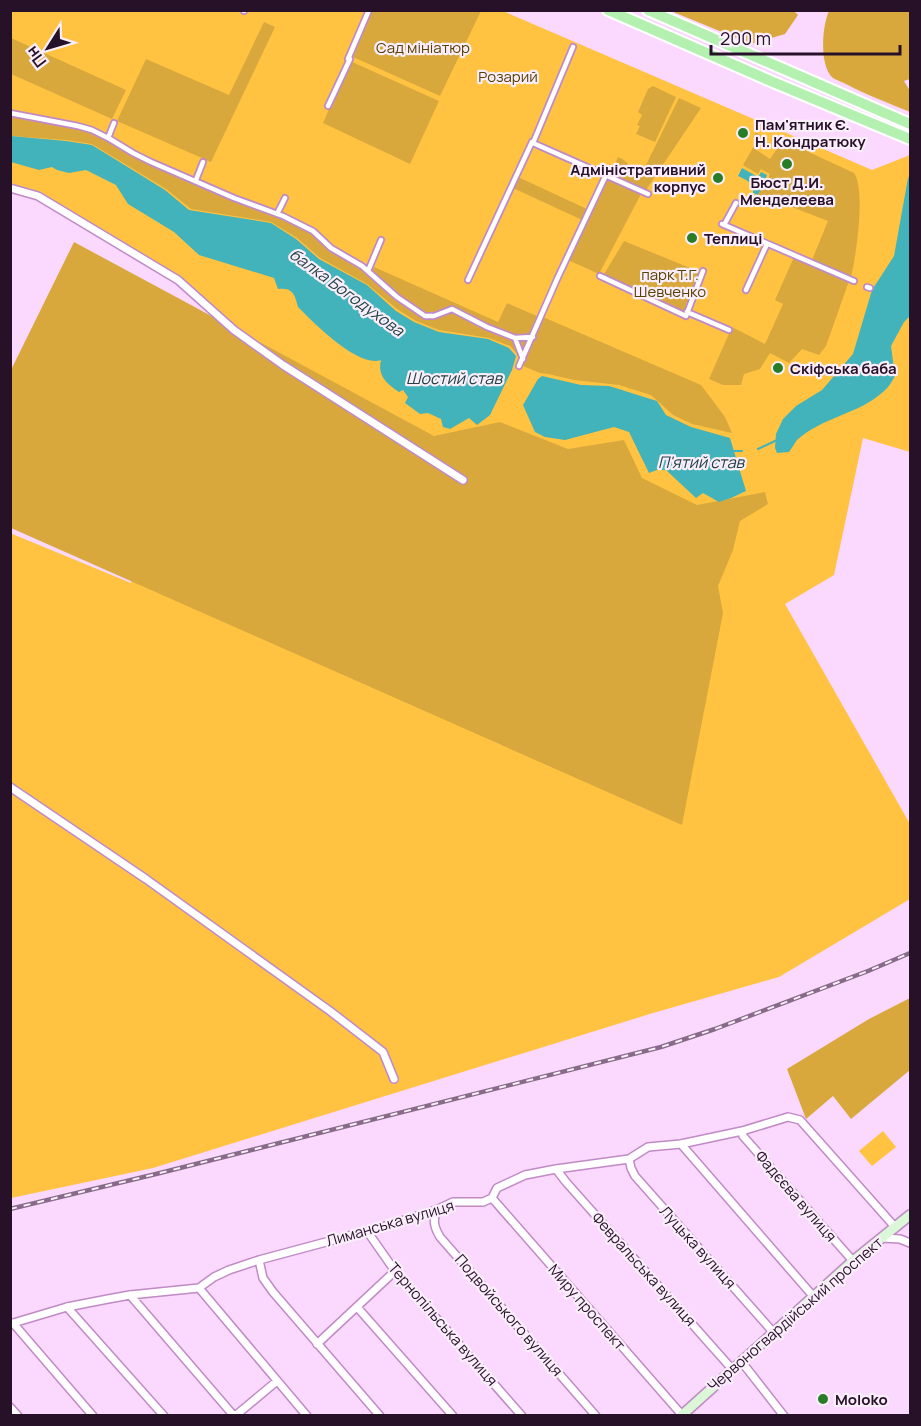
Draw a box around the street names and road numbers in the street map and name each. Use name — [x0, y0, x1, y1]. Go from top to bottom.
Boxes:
street label: Фадєєва вулиця — [751, 1146, 841, 1246]
street label: Лиманська вулиця — [324, 1195, 456, 1251]
street label: Луцька вулиця — [655, 1201, 741, 1293]
street label: Февральська вулиця — [587, 1207, 701, 1331]
street label: Червоногвардійський проспект — [703, 1232, 887, 1396]
street label: Подвойського вулиця — [450, 1250, 568, 1380]
street label: Тернопільська вулиця — [383, 1258, 503, 1390]
street label: Миру проспект — [544, 1260, 630, 1355]

